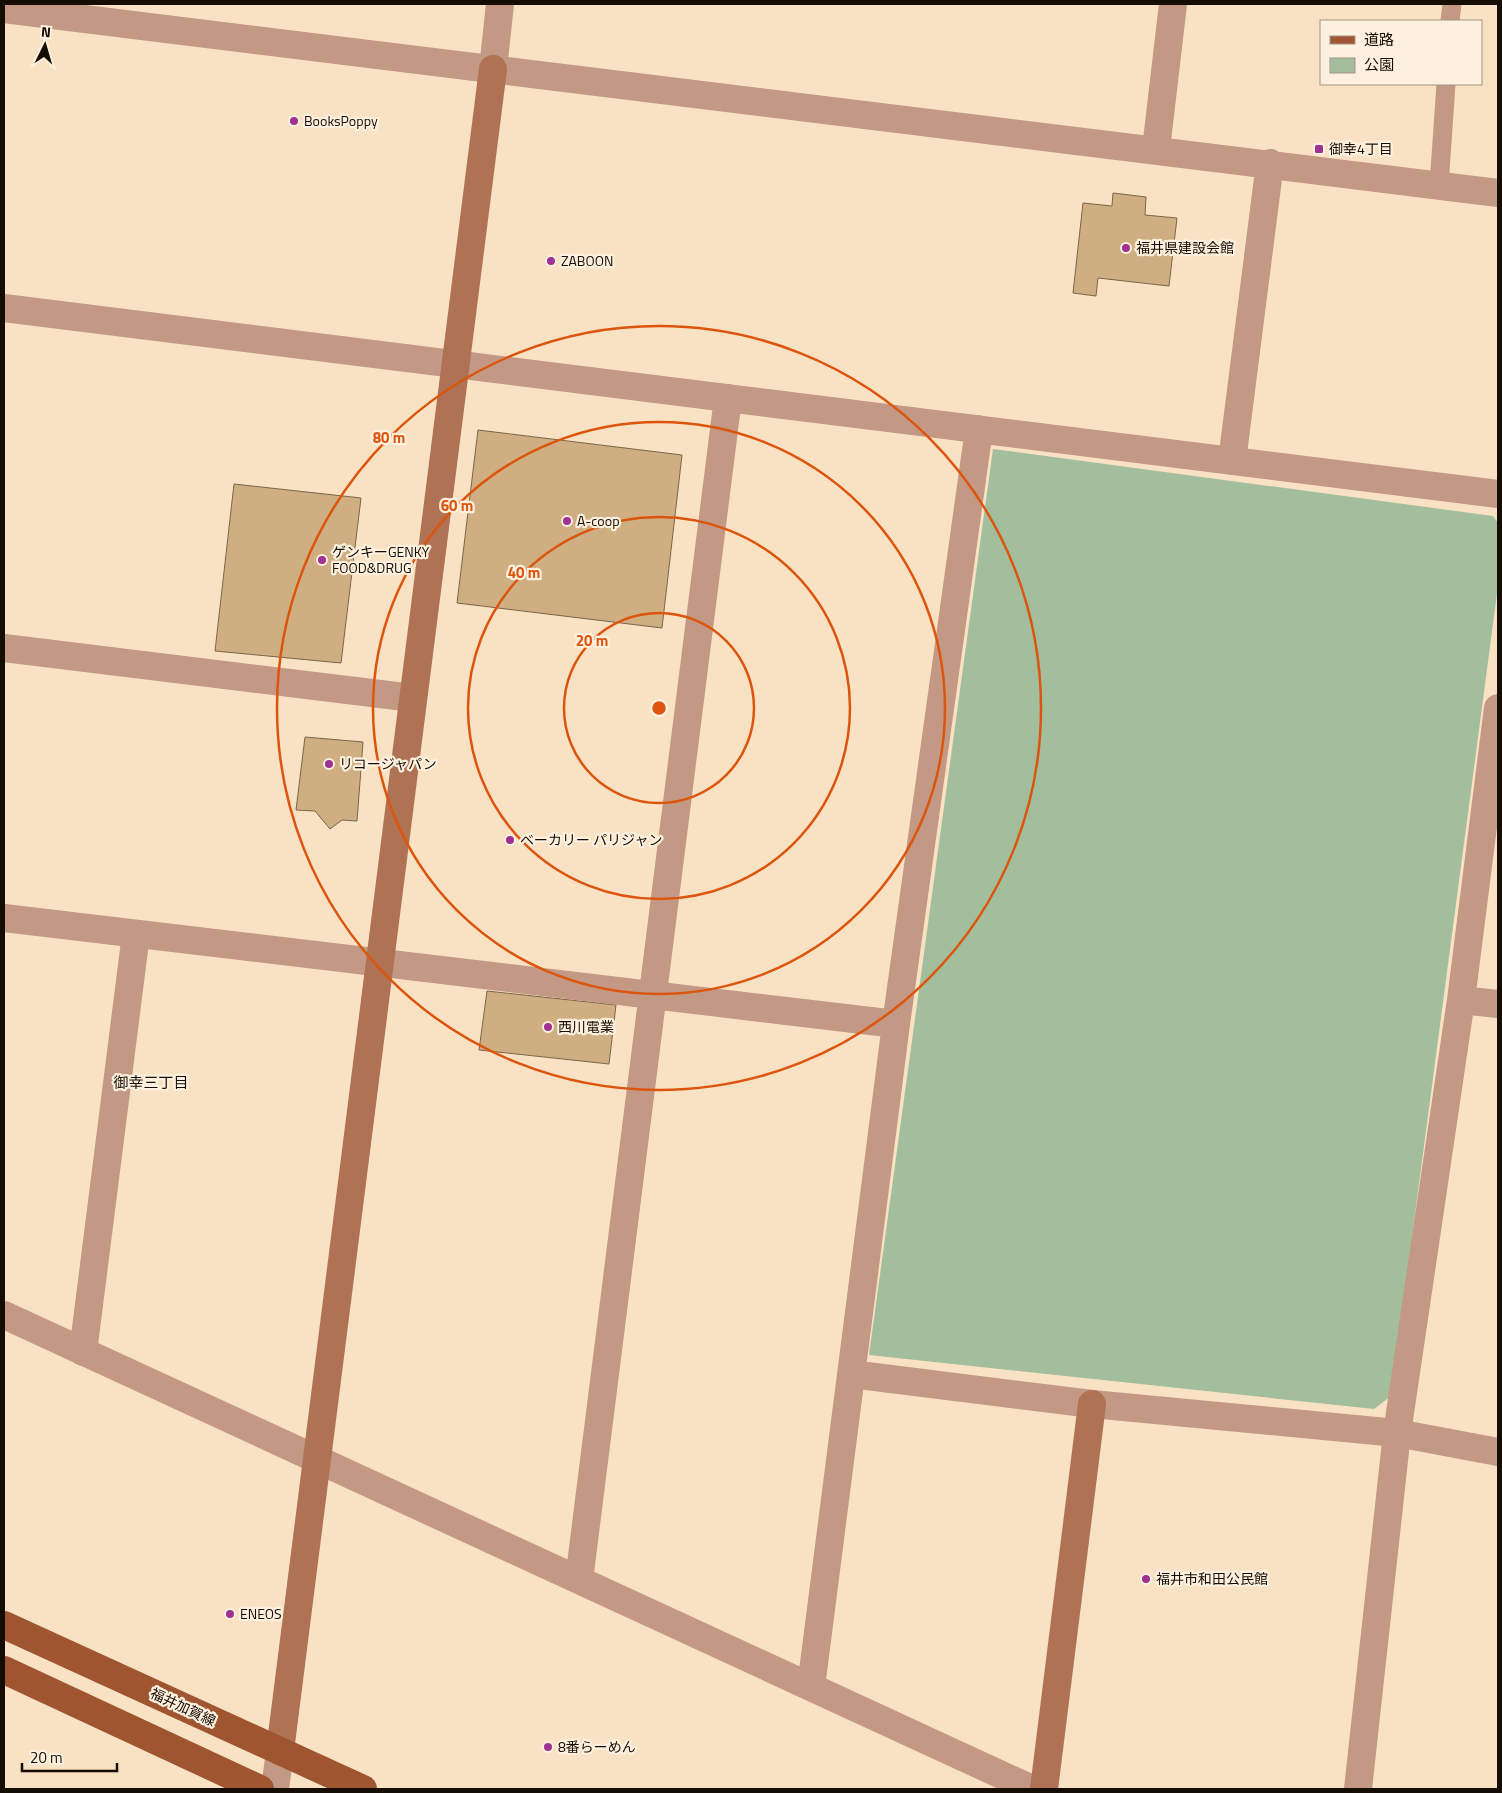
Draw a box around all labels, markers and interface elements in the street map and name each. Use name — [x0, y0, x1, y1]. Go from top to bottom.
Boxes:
north arrow — [20, 20, 70, 70]
legend — [1320, 20, 1482, 85]
text: N — [40, 21, 52, 42]
text: 道路 — [1364, 28, 1394, 51]
text: 公園 — [1364, 53, 1394, 76]
place label: BooksPoppy — [304, 110, 378, 131]
marker: BooksPoppy — [288, 115, 300, 127]
place label: 御幸4丁目 — [1329, 138, 1393, 159]
marker: 御幸4丁目 — [1313, 143, 1325, 155]
place label: 福井県建設会館 — [1136, 237, 1234, 258]
marker: 福井県建設会館 — [1120, 242, 1132, 254]
place label: ZABOON — [561, 250, 613, 271]
marker: ZABOON — [545, 255, 557, 267]
text: 80 m — [373, 426, 405, 449]
text: 60 m — [441, 494, 473, 517]
place label: A-coop — [577, 510, 620, 531]
marker: A-coop — [561, 515, 573, 527]
place label: ゲンキーGENKY FOOD&DRUG — [332, 541, 430, 578]
marker: ゲンキーGENKY FOOD&DRUG — [316, 554, 328, 566]
text: 40 m — [508, 561, 540, 584]
text: 20 m — [576, 629, 608, 652]
centre of rings — [650, 699, 668, 717]
place label: リコージャパン — [339, 753, 437, 774]
marker: リコージャパン — [323, 758, 335, 770]
place label: ベーカリー パリジャン — [520, 829, 662, 850]
marker: ベーカリー パリジャン — [504, 834, 516, 846]
place label: 西川電業 — [558, 1016, 614, 1037]
marker: 西川電業 — [542, 1021, 554, 1033]
district label: 御幸三丁目 — [113, 1071, 189, 1094]
place label: 福井市和田公民館 — [1156, 1568, 1268, 1589]
marker: 福井市和田公民館 — [1140, 1573, 1152, 1585]
place label: ENEOS — [240, 1603, 282, 1624]
marker: ENEOS — [224, 1608, 236, 1620]
street label: 福井加賀線 — [147, 1682, 219, 1731]
place label: 8番らーめん — [558, 1736, 636, 1757]
scale bar — [22, 1740, 118, 1772]
marker: 8番らーめん — [542, 1741, 554, 1753]
text: 20 m — [30, 1746, 63, 1769]

